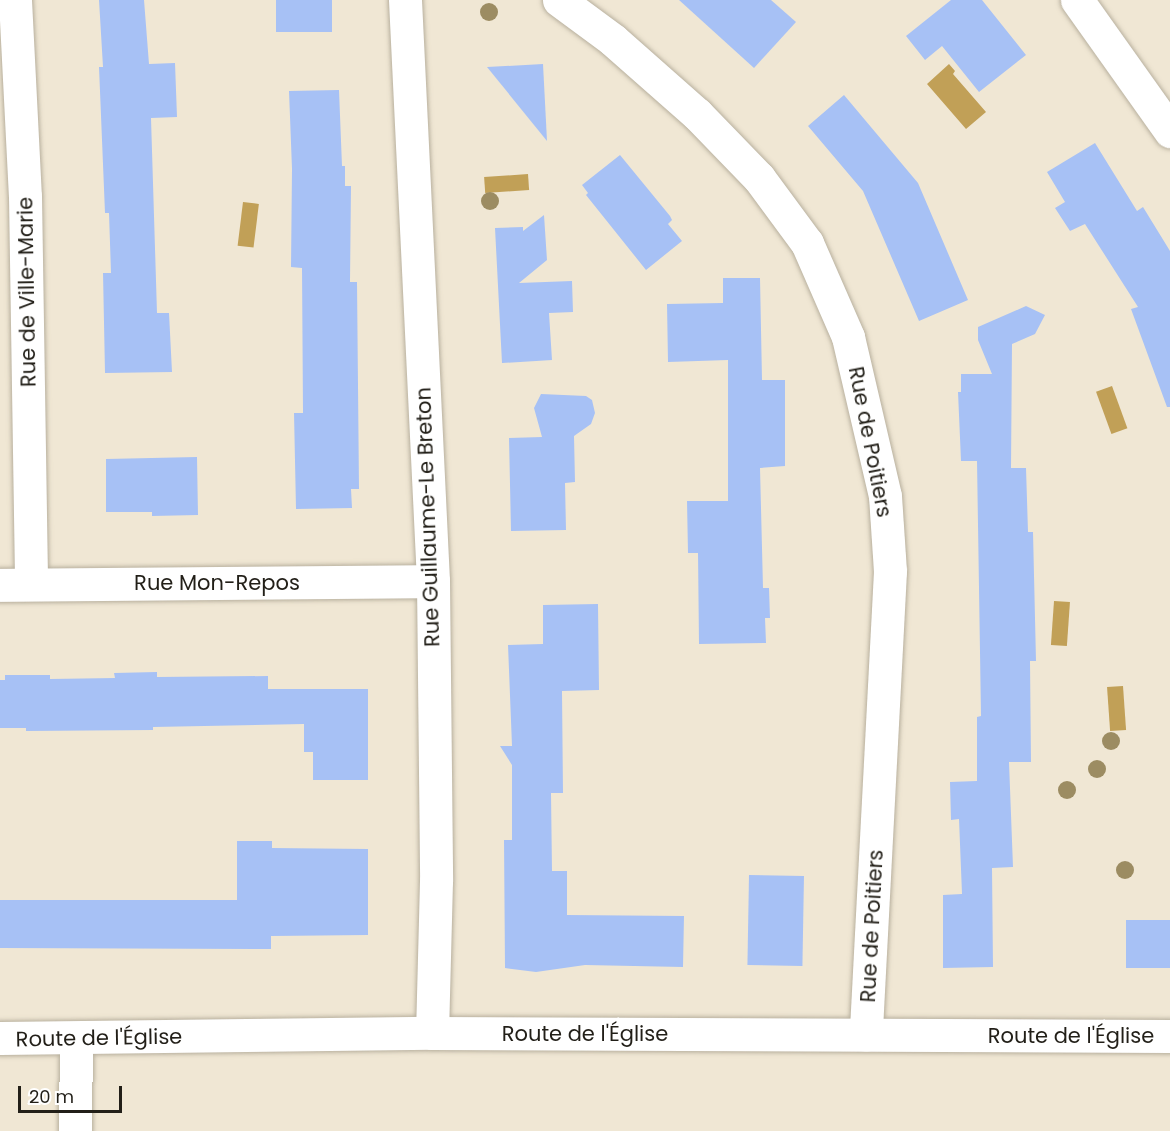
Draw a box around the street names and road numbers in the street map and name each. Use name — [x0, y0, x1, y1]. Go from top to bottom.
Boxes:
street label: Rue de Ville-Marie — [13, 197, 41, 387]
street label: Rue de Poitiers — [843, 364, 897, 520]
street label: Rue Guillaume-Le Breton — [411, 387, 445, 647]
street label: Rue Mon-Repos — [134, 570, 300, 596]
street label: Rue de Poitiers — [855, 849, 889, 1003]
street label: Route de l'Église — [502, 1021, 668, 1047]
street label: Route de l'Église — [988, 1023, 1154, 1049]
street label: Route de l'Église — [16, 1024, 182, 1052]

